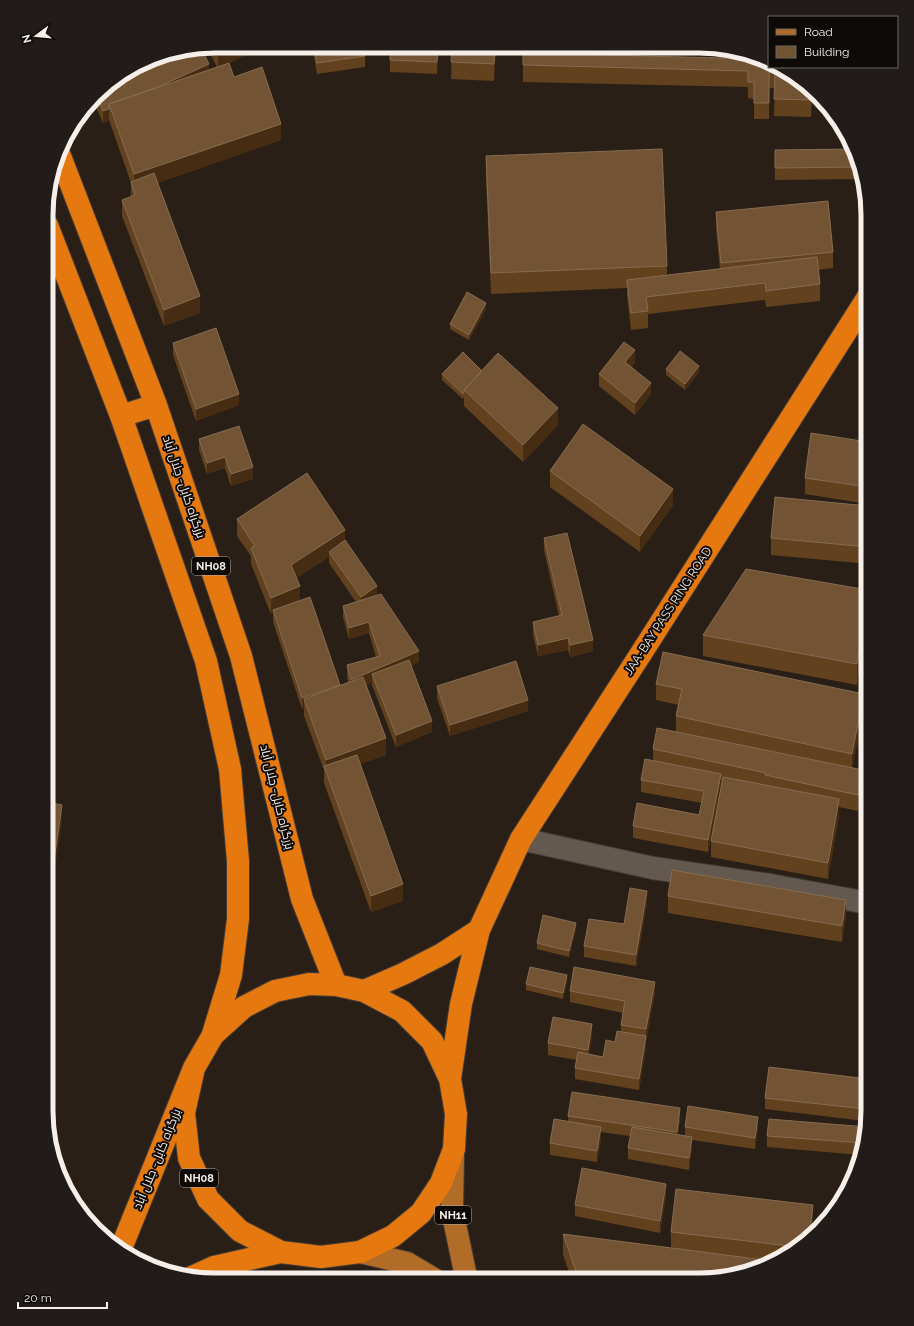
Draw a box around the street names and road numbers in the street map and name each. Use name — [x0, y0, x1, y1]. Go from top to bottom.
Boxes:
street label: بزرگراه کابل- جلال آباد — [160, 434, 208, 540]
street label: JAA-BAY PASS RING ROAD — [621, 544, 715, 678]
road number: NH08 — [192, 557, 230, 575]
street label: بزرگراه کابل- جلال آباد — [257, 743, 297, 851]
street label: بزرگراه کابل- جلال آباد — [130, 1107, 184, 1211]
road number: NH08 — [180, 1169, 218, 1187]
road number: NH11 — [435, 1206, 471, 1224]

